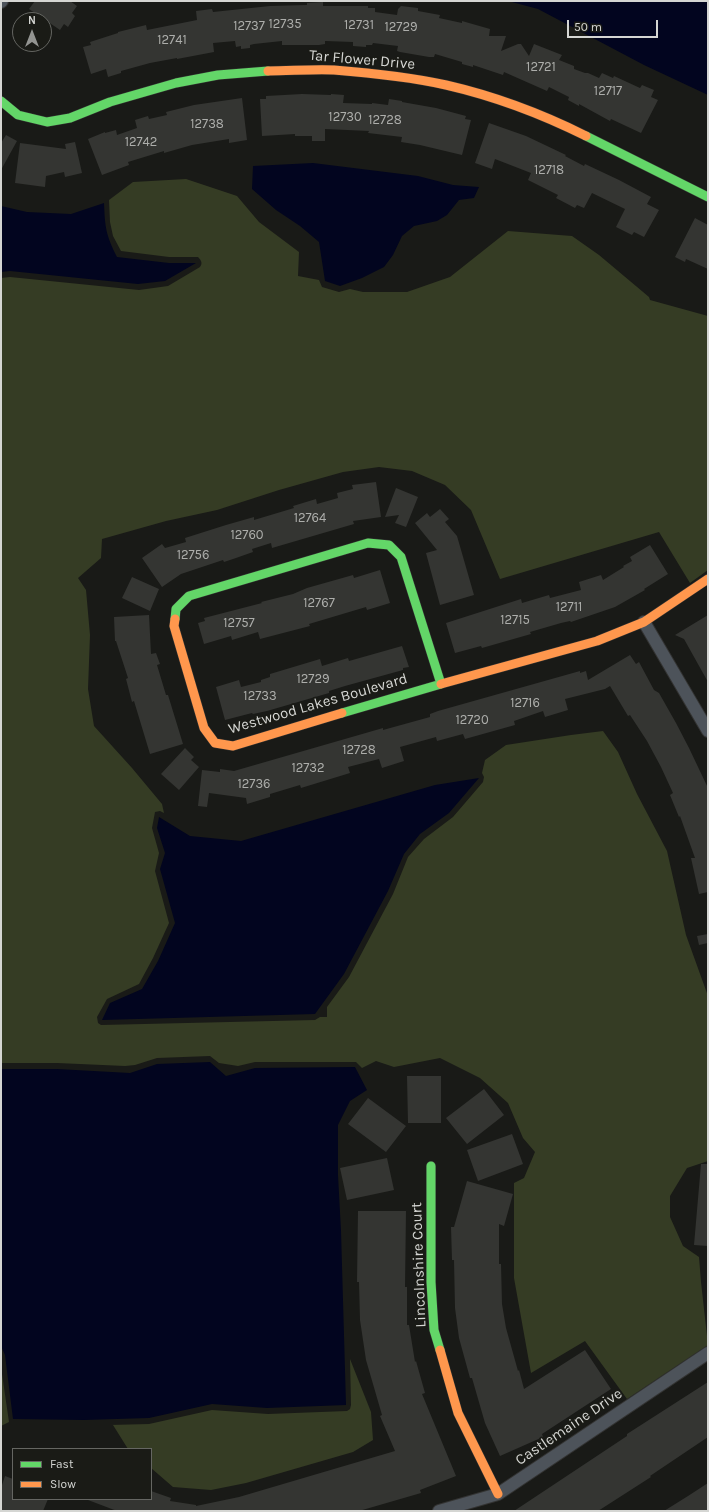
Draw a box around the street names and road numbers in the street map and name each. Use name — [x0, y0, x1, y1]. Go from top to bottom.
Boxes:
street label: Tar Flower Drive — [308, 46, 416, 74]
street label: Westwood Lakes Boulevard — [226, 670, 410, 738]
street label: Lincolnshire Court — [408, 1202, 430, 1328]
street label: Castlemaine Drive — [512, 1385, 626, 1469]

